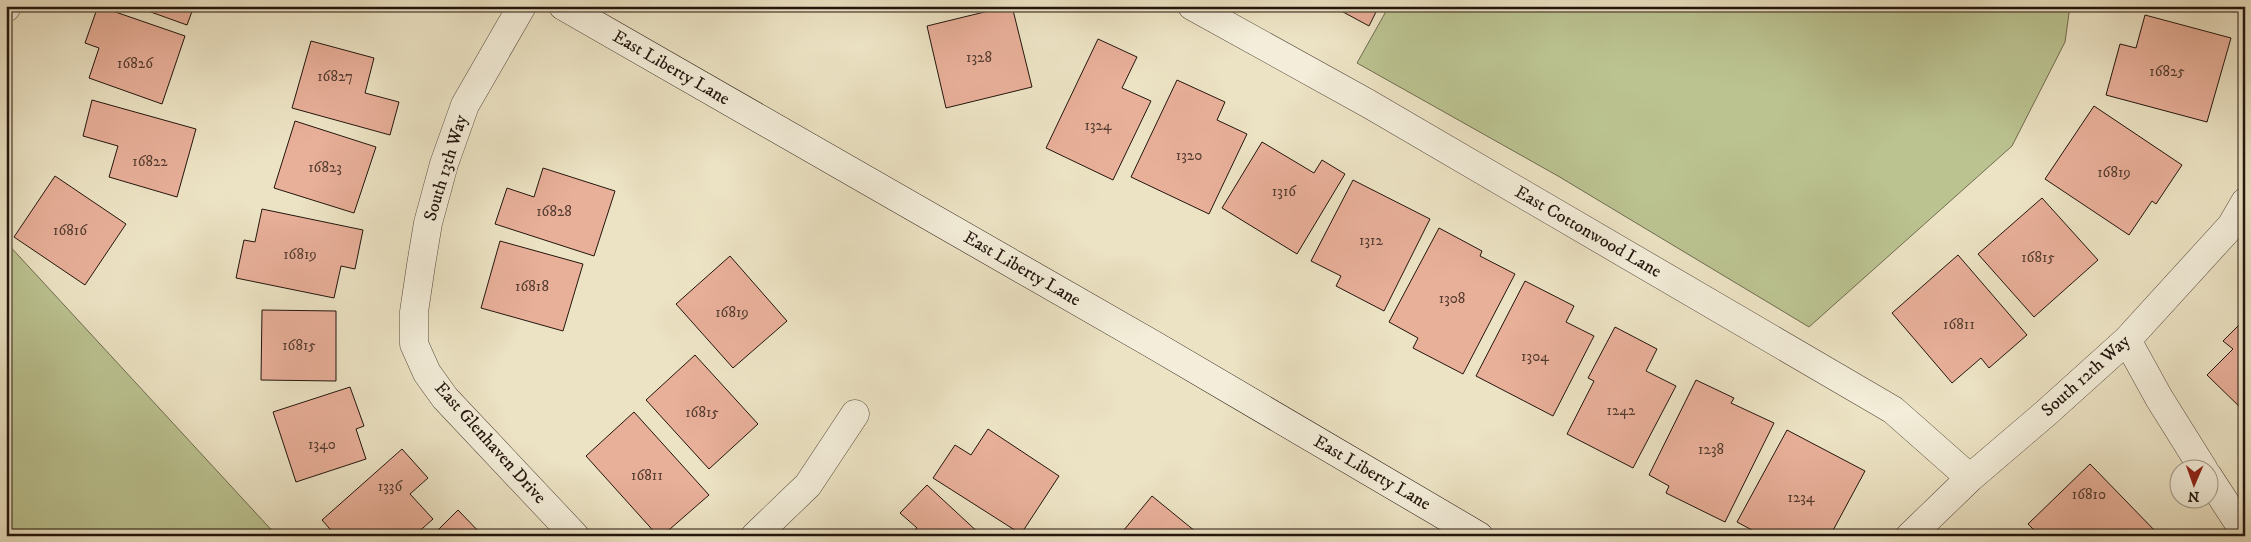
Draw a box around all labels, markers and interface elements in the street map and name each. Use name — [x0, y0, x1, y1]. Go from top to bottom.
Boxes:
street label: East Liberty Lane — [608, 26, 734, 110]
house number: 1328 — [966, 48, 992, 67]
house number: 16826 — [117, 54, 154, 73]
house number: 16825 — [2149, 62, 2185, 81]
house number: 16827 — [317, 67, 353, 86]
street label: South 13th Way — [419, 112, 473, 224]
house number: 1324 — [1084, 116, 1112, 135]
house number: 1320 — [1176, 146, 1202, 165]
house number: 16822 — [132, 152, 168, 171]
house number: 16823 — [308, 158, 342, 177]
house number: 16819 — [2097, 163, 2131, 182]
street label: East Cottonwood Lane — [1511, 181, 1665, 283]
house number: 1316 — [1272, 182, 1297, 201]
house number: 16828 — [536, 202, 572, 221]
house number: 16816 — [53, 221, 88, 240]
street label: East Liberty Lane — [959, 227, 1085, 311]
house number: 1312 — [1359, 231, 1384, 250]
house number: 16819 — [283, 245, 317, 264]
house number: 16815 — [2021, 248, 2055, 267]
house number: 16818 — [515, 277, 549, 296]
house number: 1308 — [1439, 289, 1465, 308]
house number: 16819 — [715, 303, 749, 322]
house number: 16811 — [1943, 315, 1975, 334]
street label: South 12th Way — [2037, 330, 2135, 422]
house number: 16815 — [282, 336, 316, 355]
house number: 1304 — [1521, 347, 1549, 366]
street label: East Glenhaven Drive — [429, 377, 551, 509]
house number: 1242 — [1607, 401, 1636, 420]
house number: 16815 — [685, 403, 719, 422]
street label: East Liberty Lane — [1309, 431, 1435, 515]
house number: 1340 — [308, 435, 336, 454]
house number: 1238 — [1698, 440, 1724, 459]
north arrow — [2168, 460, 2218, 510]
house number: 16811 — [631, 466, 663, 485]
house number: 1336 — [378, 477, 403, 496]
house number: 16810 — [2072, 485, 2106, 504]
text: N — [2187, 487, 2200, 505]
house number: 1234 — [1787, 488, 1815, 507]

